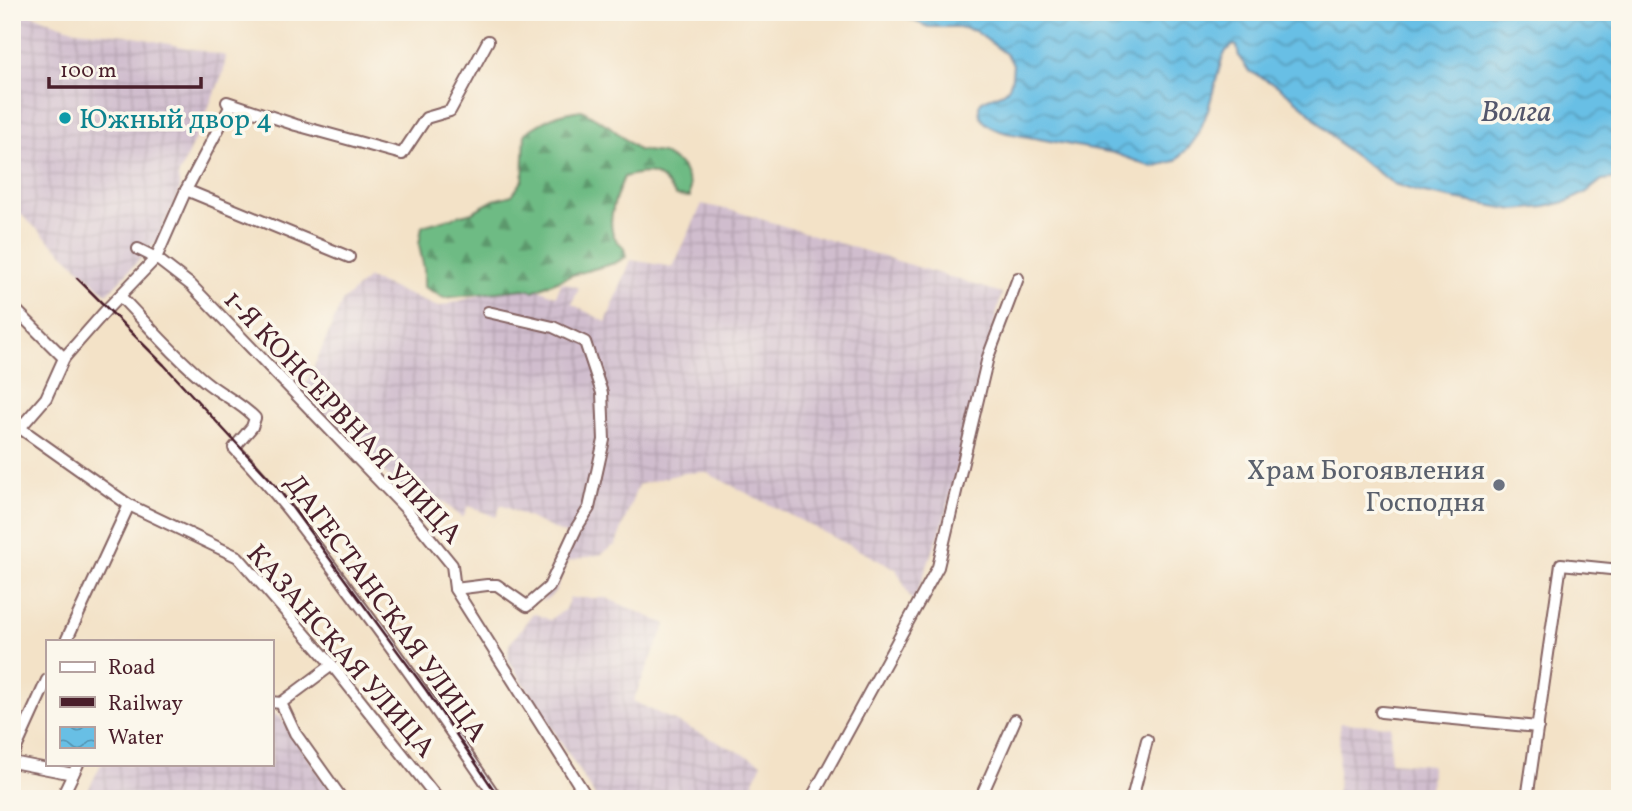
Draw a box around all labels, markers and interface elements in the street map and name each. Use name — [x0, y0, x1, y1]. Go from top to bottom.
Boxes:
scale bar — [49, 46, 201, 90]
text: 100 m — [60, 57, 117, 86]
water label: Волга — [1480, 92, 1552, 134]
place label: Южный двор 4 — [79, 101, 272, 140]
marker: Южный двор 4 — [57, 110, 73, 126]
street label: 1-Я КОНСЕРВНАЯ УЛИЦА — [214, 282, 471, 554]
place label: Храм Богоявления Господня — [1247, 452, 1485, 523]
street label: ДАГЕСТАНСКАЯ УЛИЦА — [274, 466, 496, 751]
marker: Храм Богоявления Господня — [1491, 477, 1507, 493]
street label: КАЗАНСКАЯ УЛИЦА — [236, 536, 444, 767]
legend — [46, 640, 273, 766]
text: Road — [108, 654, 155, 683]
text: Railway — [108, 690, 184, 719]
text: Water — [108, 724, 164, 753]

